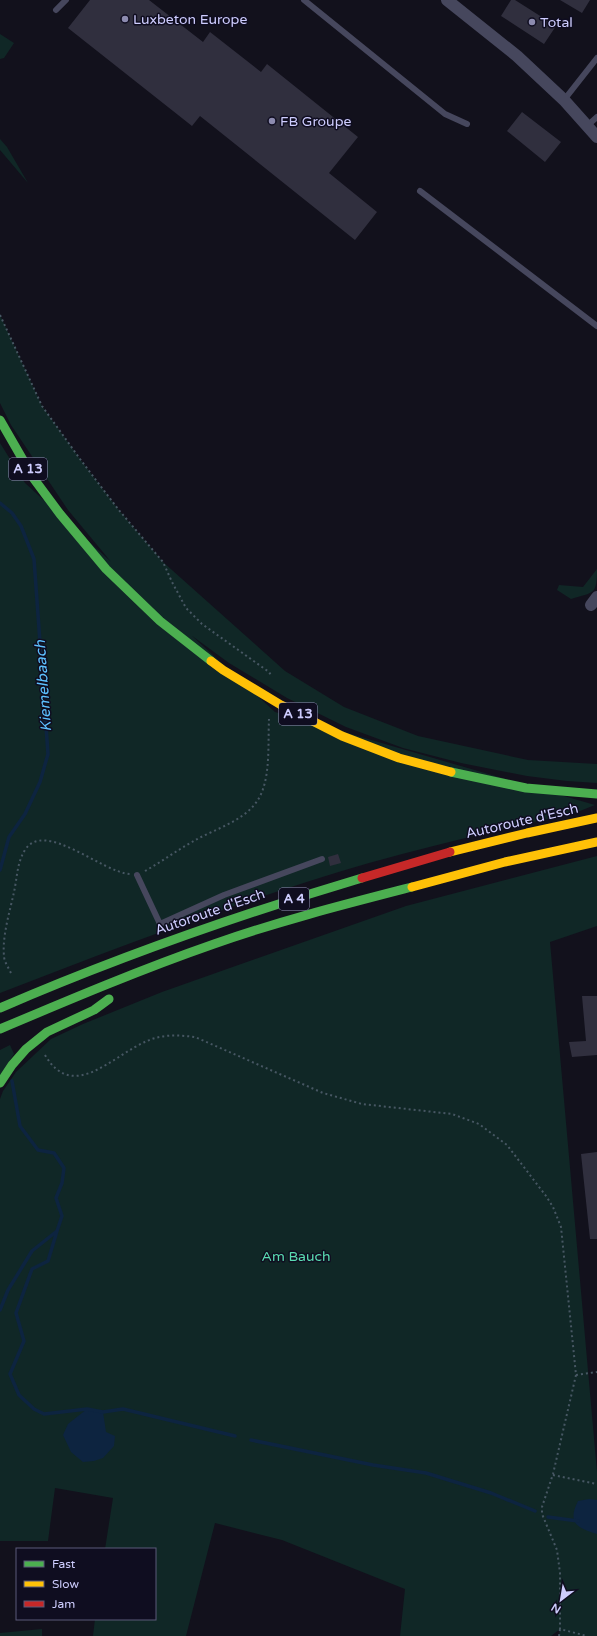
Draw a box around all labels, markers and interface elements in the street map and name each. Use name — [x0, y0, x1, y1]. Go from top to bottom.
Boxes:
place label: Luxbeton Europe — [133, 11, 247, 28]
marker: Luxbeton Europe — [120, 14, 130, 24]
place label: Total — [540, 14, 573, 31]
marker: Total — [527, 17, 537, 27]
place label: FB Groupe — [280, 113, 351, 130]
marker: FB Groupe — [267, 116, 277, 126]
road number: A 13 — [9, 458, 47, 480]
water label: Kiemelbaach — [31, 639, 55, 732]
road number: A 13 — [279, 703, 317, 725]
street label: Autoroute d'Esch — [464, 800, 580, 842]
street label: Autoroute d'Esch — [153, 885, 267, 939]
road number: A 4 — [279, 888, 309, 910]
park label: Am Bauch — [262, 1248, 330, 1265]
legend — [16, 1548, 156, 1620]
text: Fast — [52, 1557, 76, 1571]
text: Slow — [52, 1577, 79, 1591]
north arrow — [541, 1580, 581, 1620]
text: Jam — [52, 1597, 75, 1611]
text: N — [549, 1600, 563, 1616]

